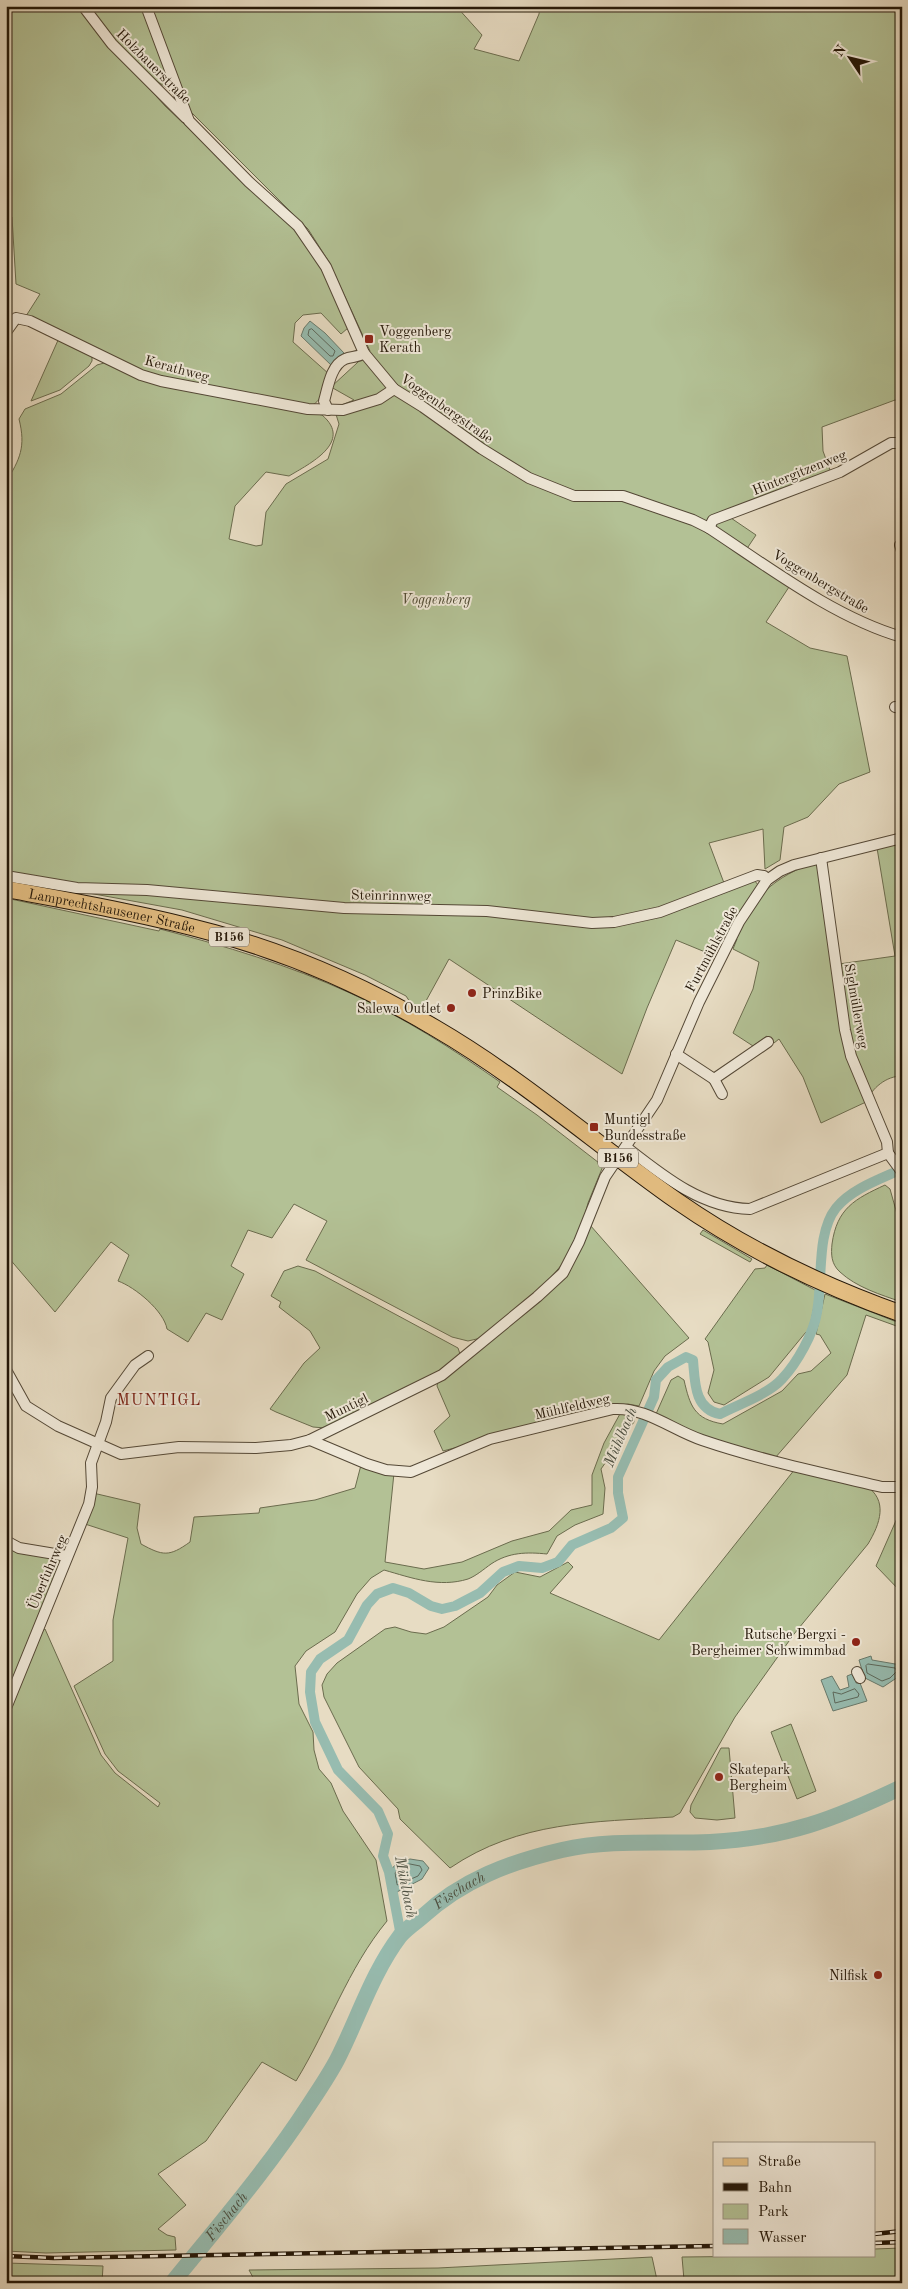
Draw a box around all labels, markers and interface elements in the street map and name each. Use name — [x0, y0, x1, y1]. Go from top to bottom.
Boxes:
street label: Holzbauerstraße — [113, 27, 193, 107]
north arrow — [826, 32, 876, 82]
text: N — [831, 42, 849, 60]
place label: Voggenberg Kerath — [379, 325, 452, 355]
marker: Voggenberg Kerath — [363, 333, 375, 345]
street label: Kerathweg — [143, 354, 211, 384]
street label: Voggenbergstraße — [397, 372, 495, 446]
street label: Hintergitzenweg — [750, 448, 849, 498]
street label: Voggenbergstraße — [770, 548, 871, 616]
park label: Voggenberg — [401, 593, 471, 608]
street label: Lamprechtshausener Straße — [27, 887, 196, 936]
street label: Steinrinnweg — [351, 888, 432, 904]
street label: Furtmühlstraße — [683, 904, 740, 995]
road number: B156 — [209, 928, 249, 946]
street label: Siglmüllerweg — [842, 962, 870, 1050]
marker: PrinzBike — [466, 987, 478, 999]
place label: PrinzBike — [482, 987, 542, 1001]
place label: Salewa Outlet — [357, 1002, 441, 1016]
marker: Salewa Outlet — [445, 1002, 457, 1014]
place label: Muntigl Bundesstraße — [604, 1113, 686, 1143]
marker: Muntigl Bundesstraße — [588, 1121, 600, 1133]
road number: B156 — [598, 1148, 638, 1168]
street label: Muntigl — [322, 1391, 371, 1424]
street label: Mühlfeldweg — [533, 1391, 612, 1422]
district label: MUNTIGL — [116, 1393, 202, 1409]
water label: Mühlbach — [602, 1405, 641, 1471]
street label: Überfuhrweg — [23, 1531, 70, 1612]
place label: Rutsche Bergxi - Bergheimer Schwimmbad — [691, 1628, 846, 1658]
marker: Rutsche Bergxi - Bergheimer Schwimmbad — [850, 1636, 862, 1648]
place label: Skatepark Bergheim — [729, 1763, 790, 1793]
marker: Skatepark Bergheim — [713, 1771, 725, 1783]
water label: Mühlbach — [391, 1854, 418, 1920]
water label: Fischach — [430, 1870, 488, 1914]
place label: Nilfisk — [829, 1969, 868, 1983]
marker: Nilfisk — [872, 1969, 884, 1981]
legend — [713, 2142, 876, 2256]
text: Straße — [758, 2155, 801, 2170]
text: Bahn — [758, 2181, 792, 2196]
water label: Fischach — [203, 2190, 252, 2245]
text: Park — [758, 2205, 789, 2220]
text: Wasser — [758, 2231, 806, 2246]

